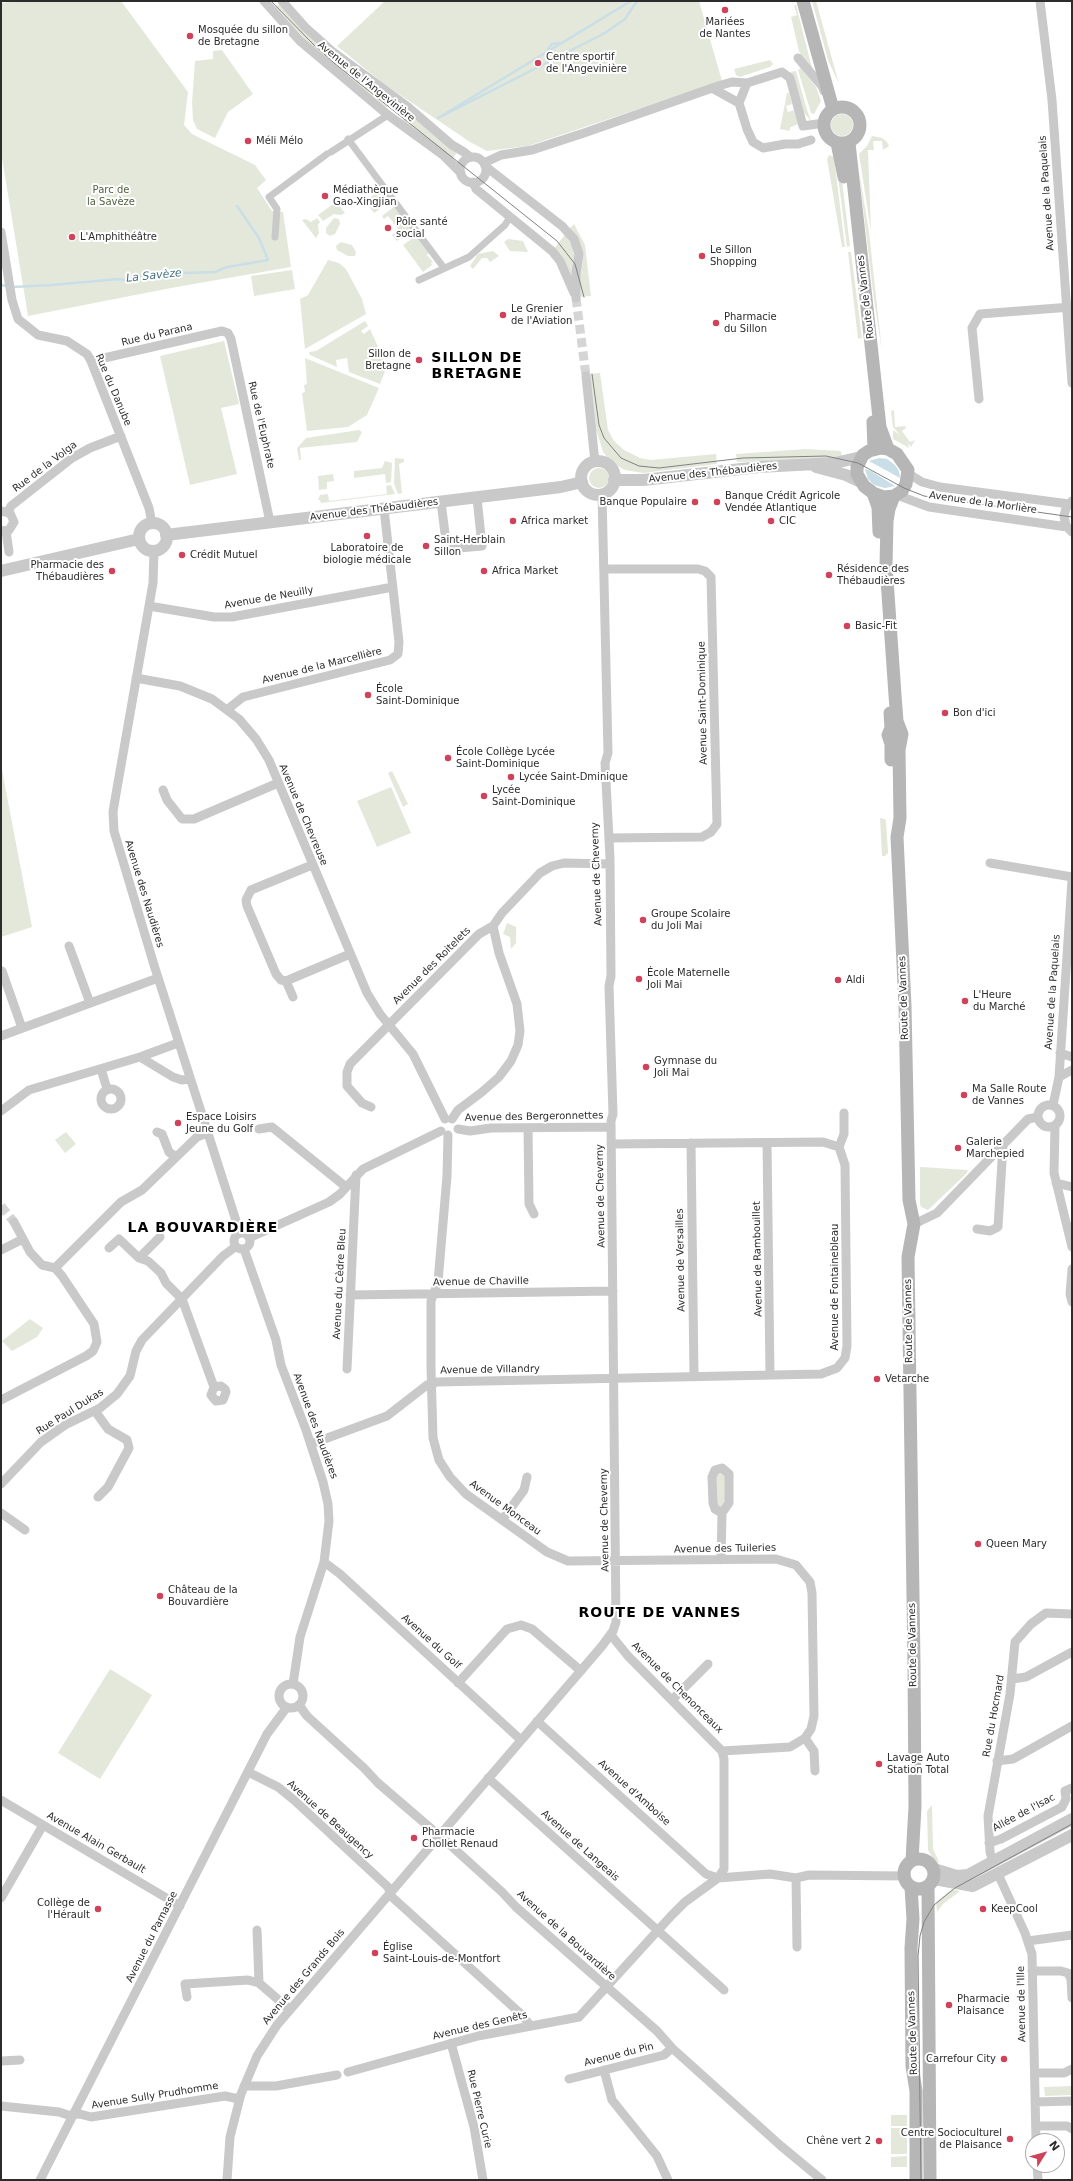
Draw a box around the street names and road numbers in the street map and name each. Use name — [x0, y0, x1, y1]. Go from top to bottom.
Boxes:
street label: Avenue de l'Angevinière — [315, 39, 417, 125]
street label: Avenue de la Paquelais — [1037, 135, 1057, 251]
street label: Route de Vannes — [855, 255, 877, 339]
street label: Rue du Parana — [120, 321, 194, 349]
street label: Rue du Danube — [92, 352, 134, 428]
street label: Rue de l'Euphrate — [245, 380, 277, 470]
street label: Rue de la Volga — [10, 439, 80, 495]
street label: Avenue des Thébaudières — [648, 460, 778, 486]
street label: Avenue de la Morlière — [928, 489, 1038, 517]
street label: Avenue des Thébaudières — [309, 496, 439, 524]
street label: Avenue de Neuilly — [224, 584, 314, 612]
street label: Avenue Saint-Dominique — [696, 641, 710, 765]
street label: Avenue de la Marcellière — [261, 645, 383, 687]
street label: Avenue de Chevreuse — [276, 762, 330, 868]
street label: Avenue de Cheverny — [589, 822, 605, 926]
street label: Avenue des Naudières — [122, 839, 166, 949]
street label: Avenue des Roitelets — [391, 925, 473, 1007]
street label: Avenue de la Paquelais — [1043, 934, 1063, 1050]
street label: Route de Vannes — [897, 956, 911, 1040]
street label: Avenue des Bergeronnettes — [465, 1110, 603, 1124]
street label: Avenue de Cheverny — [594, 1144, 608, 1248]
street label: Avenue de Rambouillet — [751, 1201, 765, 1317]
street label: Avenue de Versailles — [674, 1208, 688, 1312]
street label: Avenue de Fontainebleau — [829, 1224, 841, 1350]
street label: Avenue du Cèdre Bleu — [331, 1228, 349, 1340]
street label: Avenue de Chaville — [433, 1275, 529, 1289]
street label: Route de Vannes — [902, 1279, 916, 1363]
street label: Avenue de Villandry — [440, 1363, 540, 1377]
street label: Avenue des Naudières — [290, 1371, 340, 1481]
street label: Rue Paul Dukas — [34, 1386, 106, 1438]
street label: Avenue de Cheverny — [598, 1468, 612, 1572]
street label: Avenue Monceau — [467, 1478, 543, 1538]
street label: Avenue des Tuileries — [674, 1542, 776, 1556]
street label: Route de Vannes — [906, 1603, 920, 1687]
street label: Avenue du Golf — [399, 1612, 463, 1672]
street label: Avenue de Chenonceaux — [629, 1640, 725, 1736]
street label: Rue du Hocmard — [981, 1674, 1007, 1758]
street label: Avenue d'Amboise — [596, 1758, 672, 1828]
street label: Avenue de Beaugency — [284, 1778, 376, 1862]
street label: Allée de l'Isac — [991, 1792, 1057, 1834]
street label: Avenue de Langeais — [539, 1808, 621, 1884]
street label: Avenue Alain Gerbault — [45, 1810, 147, 1876]
street label: Avenue de la Bouvardière — [514, 1888, 618, 1984]
street label: Avenue du Parnasse — [124, 1889, 180, 1985]
street label: Avenue des Grands Bois — [260, 1927, 348, 2027]
street label: Avenue de l'Ille — [1015, 1966, 1029, 2042]
street label: Route de Vannes — [906, 1991, 920, 2075]
street label: Avenue des Genêts — [432, 2009, 528, 2043]
street label: Avenue du Pin — [583, 2041, 655, 2069]
street label: Rue Pierre Curie — [464, 2068, 494, 2150]
street label: Avenue Sully Prudhomme — [91, 2080, 219, 2112]

